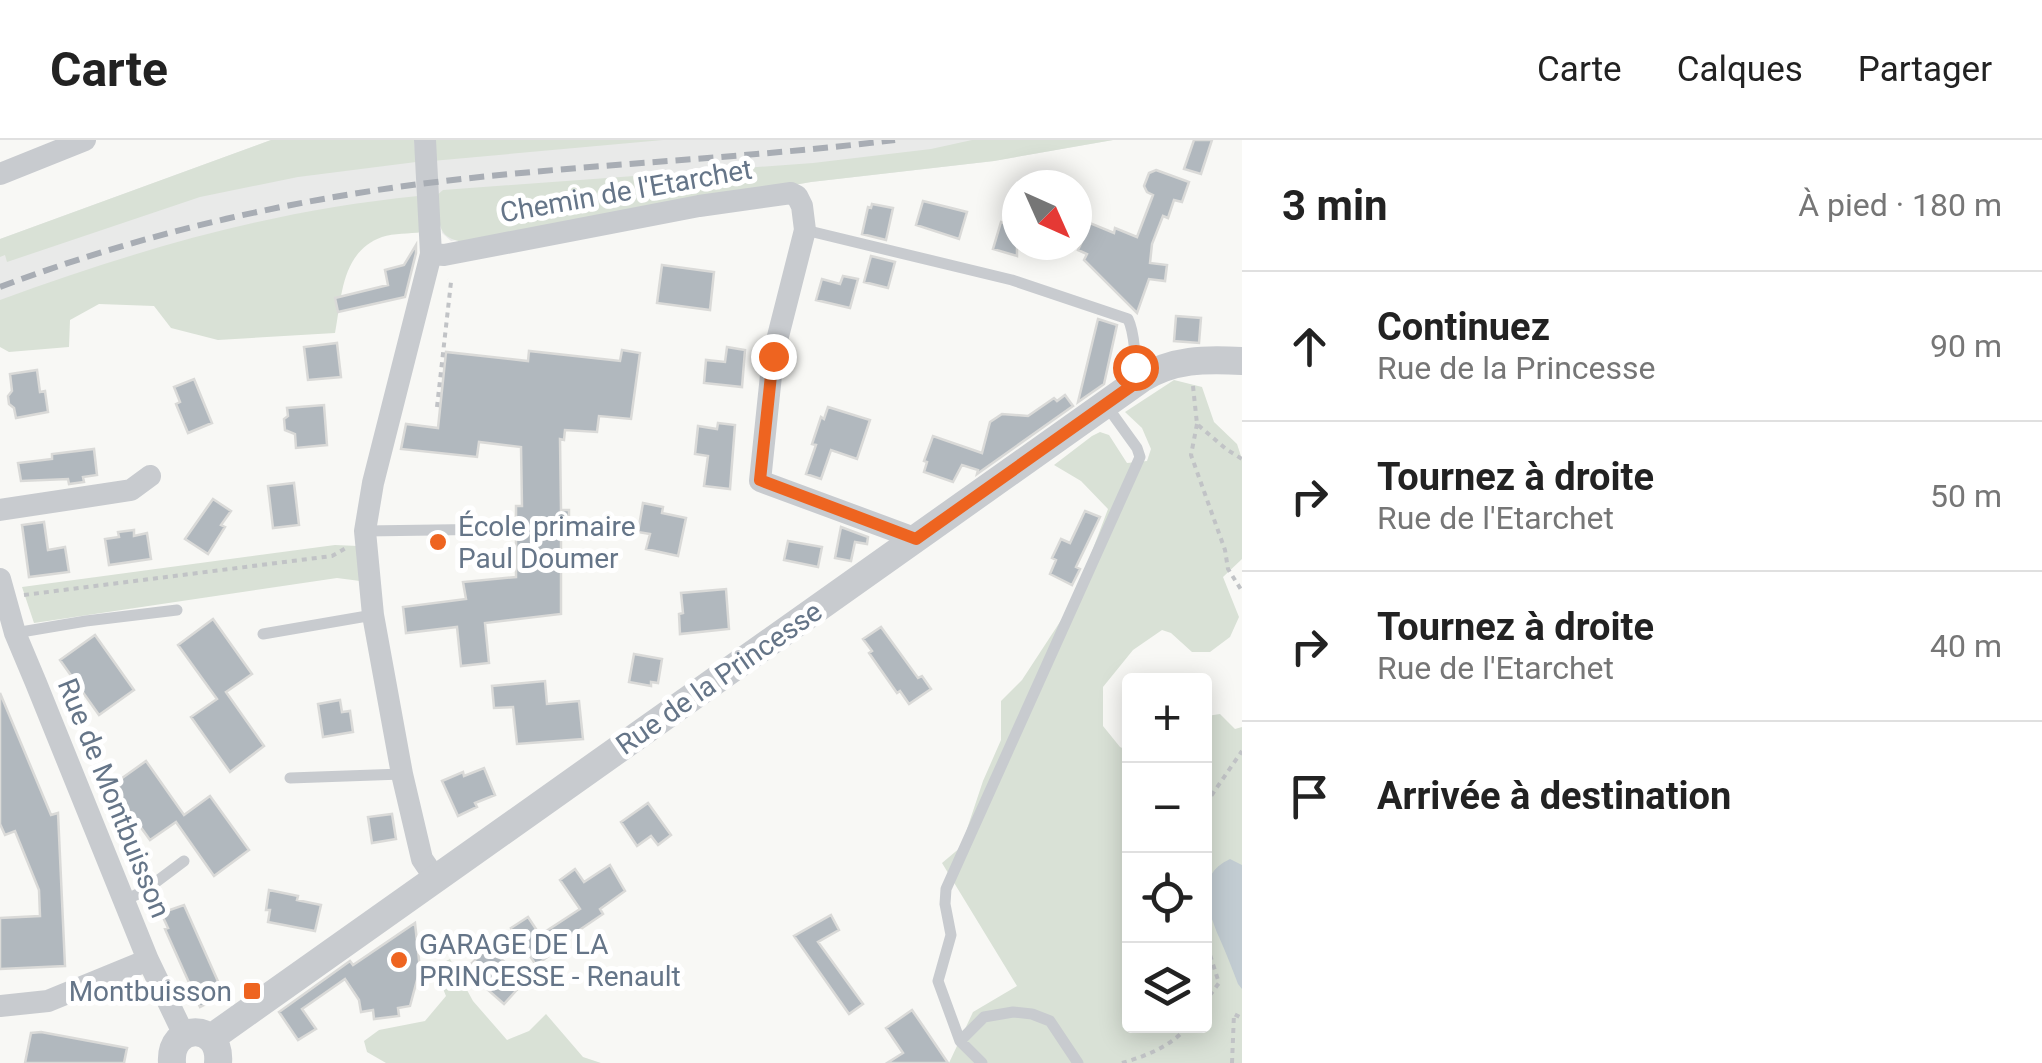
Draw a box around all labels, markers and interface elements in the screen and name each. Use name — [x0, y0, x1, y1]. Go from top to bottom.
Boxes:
text: Carte — [50, 41, 168, 98]
text: Carte — [1537, 49, 1622, 90]
text: Calques — [1677, 49, 1803, 90]
text: Partager — [1858, 49, 1992, 90]
street label: Chemin de l'Etarchet — [497, 153, 755, 229]
north arrow — [1002, 170, 1092, 260]
text: 3 min — [1282, 181, 1388, 230]
text: À pied · 180 m — [1798, 186, 2002, 224]
text: Continuez — [1377, 305, 1550, 349]
icon: ahead — [1282, 319, 1337, 374]
text: 90 m — [1930, 327, 2002, 365]
route end — [751, 334, 797, 380]
route start — [1113, 345, 1159, 391]
text: Rue de la Princesse — [1377, 349, 1656, 387]
text: Tournez à droite — [1377, 455, 1654, 499]
icon: right — [1282, 469, 1337, 524]
text: 50 m — [1930, 477, 2002, 515]
text: Rue de l'Etarchet — [1377, 499, 1614, 537]
place label: École primaire Paul Doumer — [458, 510, 636, 575]
marker: École primaire Paul Doumer — [427, 531, 449, 553]
street label: Rue de la Princesse — [610, 595, 828, 761]
text: Tournez à droite — [1377, 605, 1654, 649]
icon: right — [1282, 619, 1337, 674]
text: 40 m — [1930, 627, 2002, 665]
text: Rue de l'Etarchet — [1377, 649, 1614, 687]
street label: Rue de Montbuisson — [51, 673, 177, 923]
map controls — [1122, 673, 1212, 1033]
button: + — [1122, 673, 1212, 763]
button: − — [1122, 763, 1212, 853]
icon: arrive — [1282, 769, 1337, 824]
text: Arrivée à destination — [1377, 774, 1731, 818]
button: locate — [1122, 853, 1212, 943]
place label: GARAGE DE LA PRINCESSE - Renault — [419, 928, 681, 993]
button: layers — [1122, 943, 1212, 1033]
marker: GARAGE DE LA PRINCESSE - Renault — [388, 949, 410, 971]
place label: Montbuisson — [69, 975, 232, 1008]
marker: Montbuisson — [241, 980, 263, 1002]

